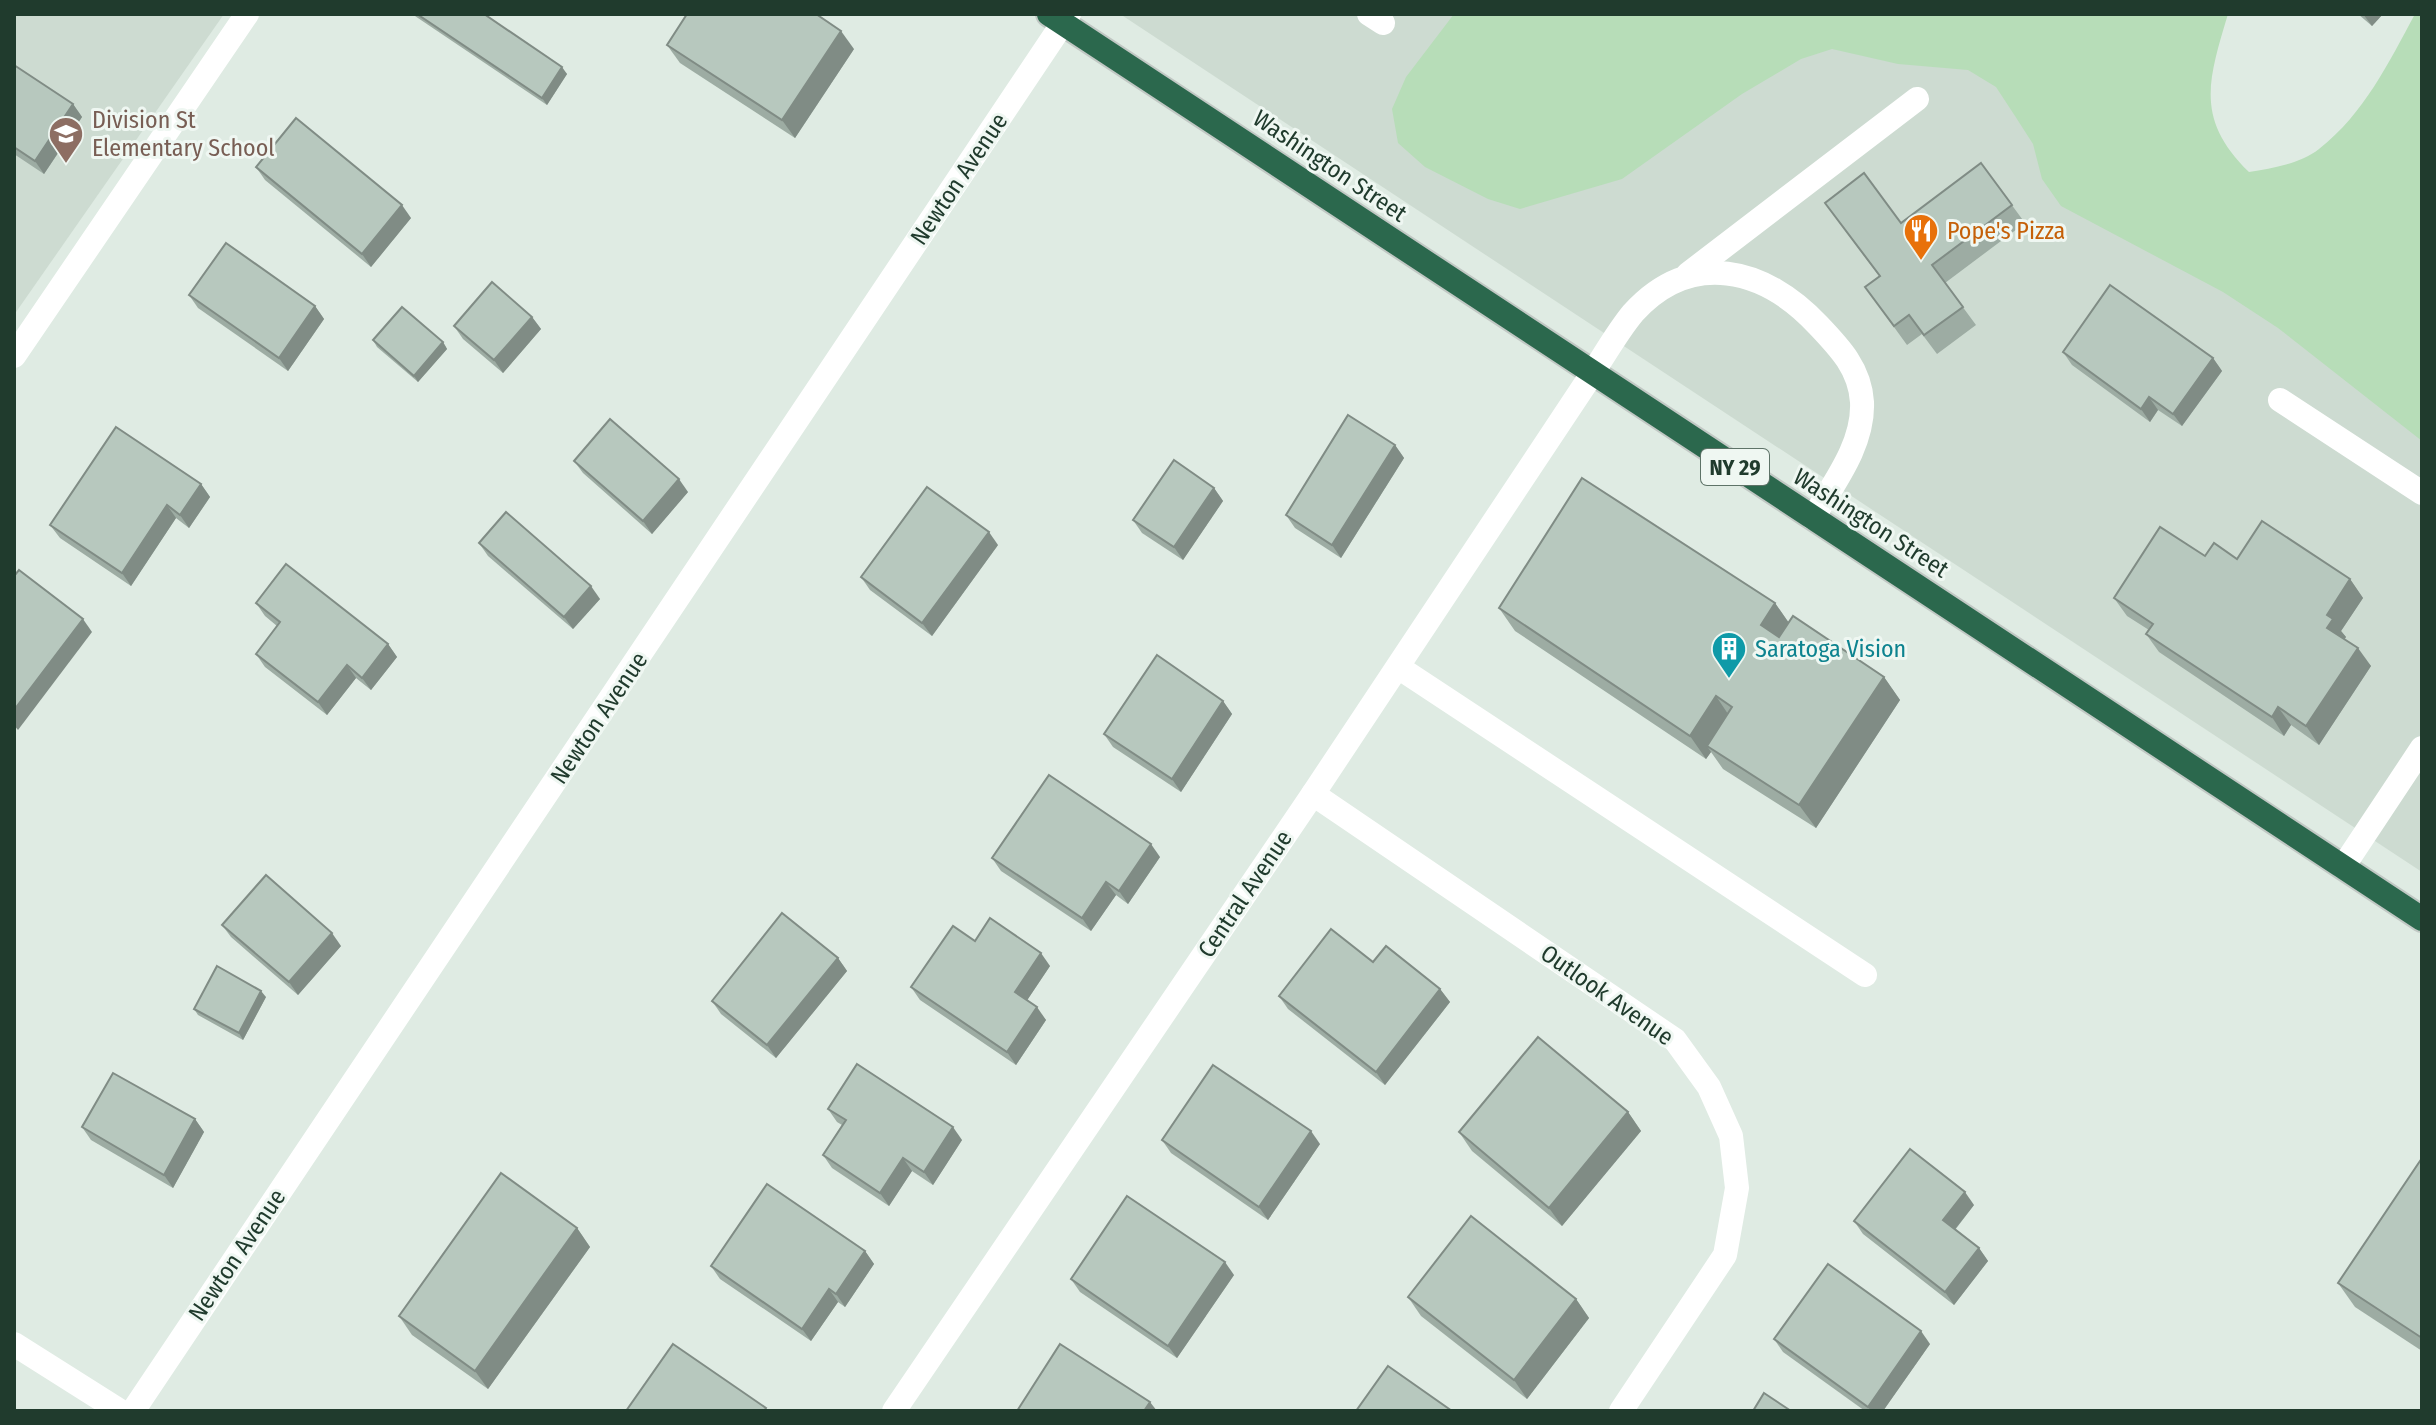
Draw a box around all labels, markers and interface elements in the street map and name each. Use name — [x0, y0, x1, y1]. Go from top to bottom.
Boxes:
street label: Washington Street — [1248, 104, 1412, 228]
place label: Division St Elementary School — [92, 106, 275, 162]
street label: Newton Avenue — [905, 108, 1013, 250]
school or university icon: Division St Elementary School — [47, 115, 85, 165]
restaurant icon: Pope's Pizza — [1902, 212, 1940, 262]
place label: Pope's Pizza — [1947, 217, 2065, 245]
road number: NY 29 — [1701, 449, 1769, 485]
street label: Washington Street — [1788, 462, 1954, 584]
building icon: Saratoga Vision — [1710, 630, 1748, 680]
place label: Saratoga Vision — [1755, 635, 1906, 663]
street label: Newton Avenue — [545, 647, 653, 789]
street label: Central Avenue — [1192, 825, 1298, 963]
street label: Outlook Avenue — [1535, 939, 1679, 1051]
street label: Newton Avenue — [183, 1184, 291, 1326]

